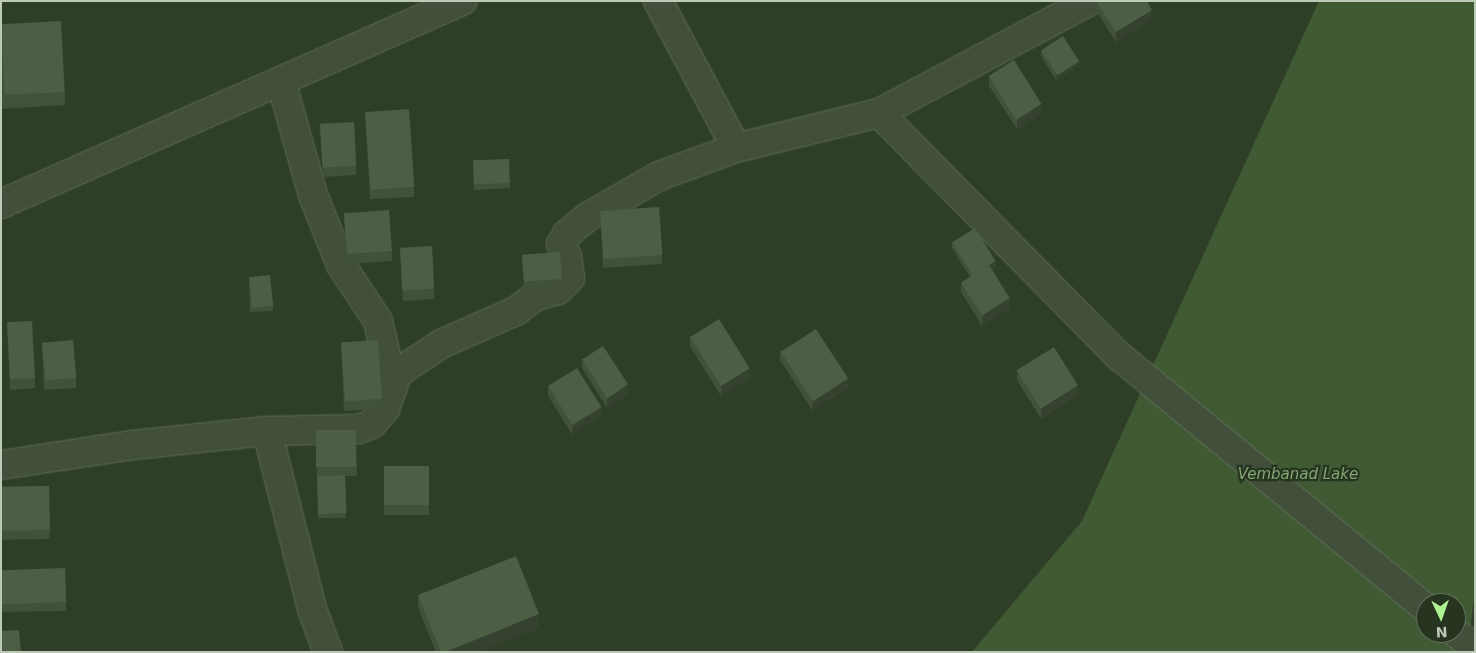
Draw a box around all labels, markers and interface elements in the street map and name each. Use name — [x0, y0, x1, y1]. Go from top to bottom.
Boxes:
water label: Vembanad Lake — [1238, 466, 1358, 484]
north arrow — [1416, 593, 1466, 643]
text: N — [1435, 624, 1448, 640]

